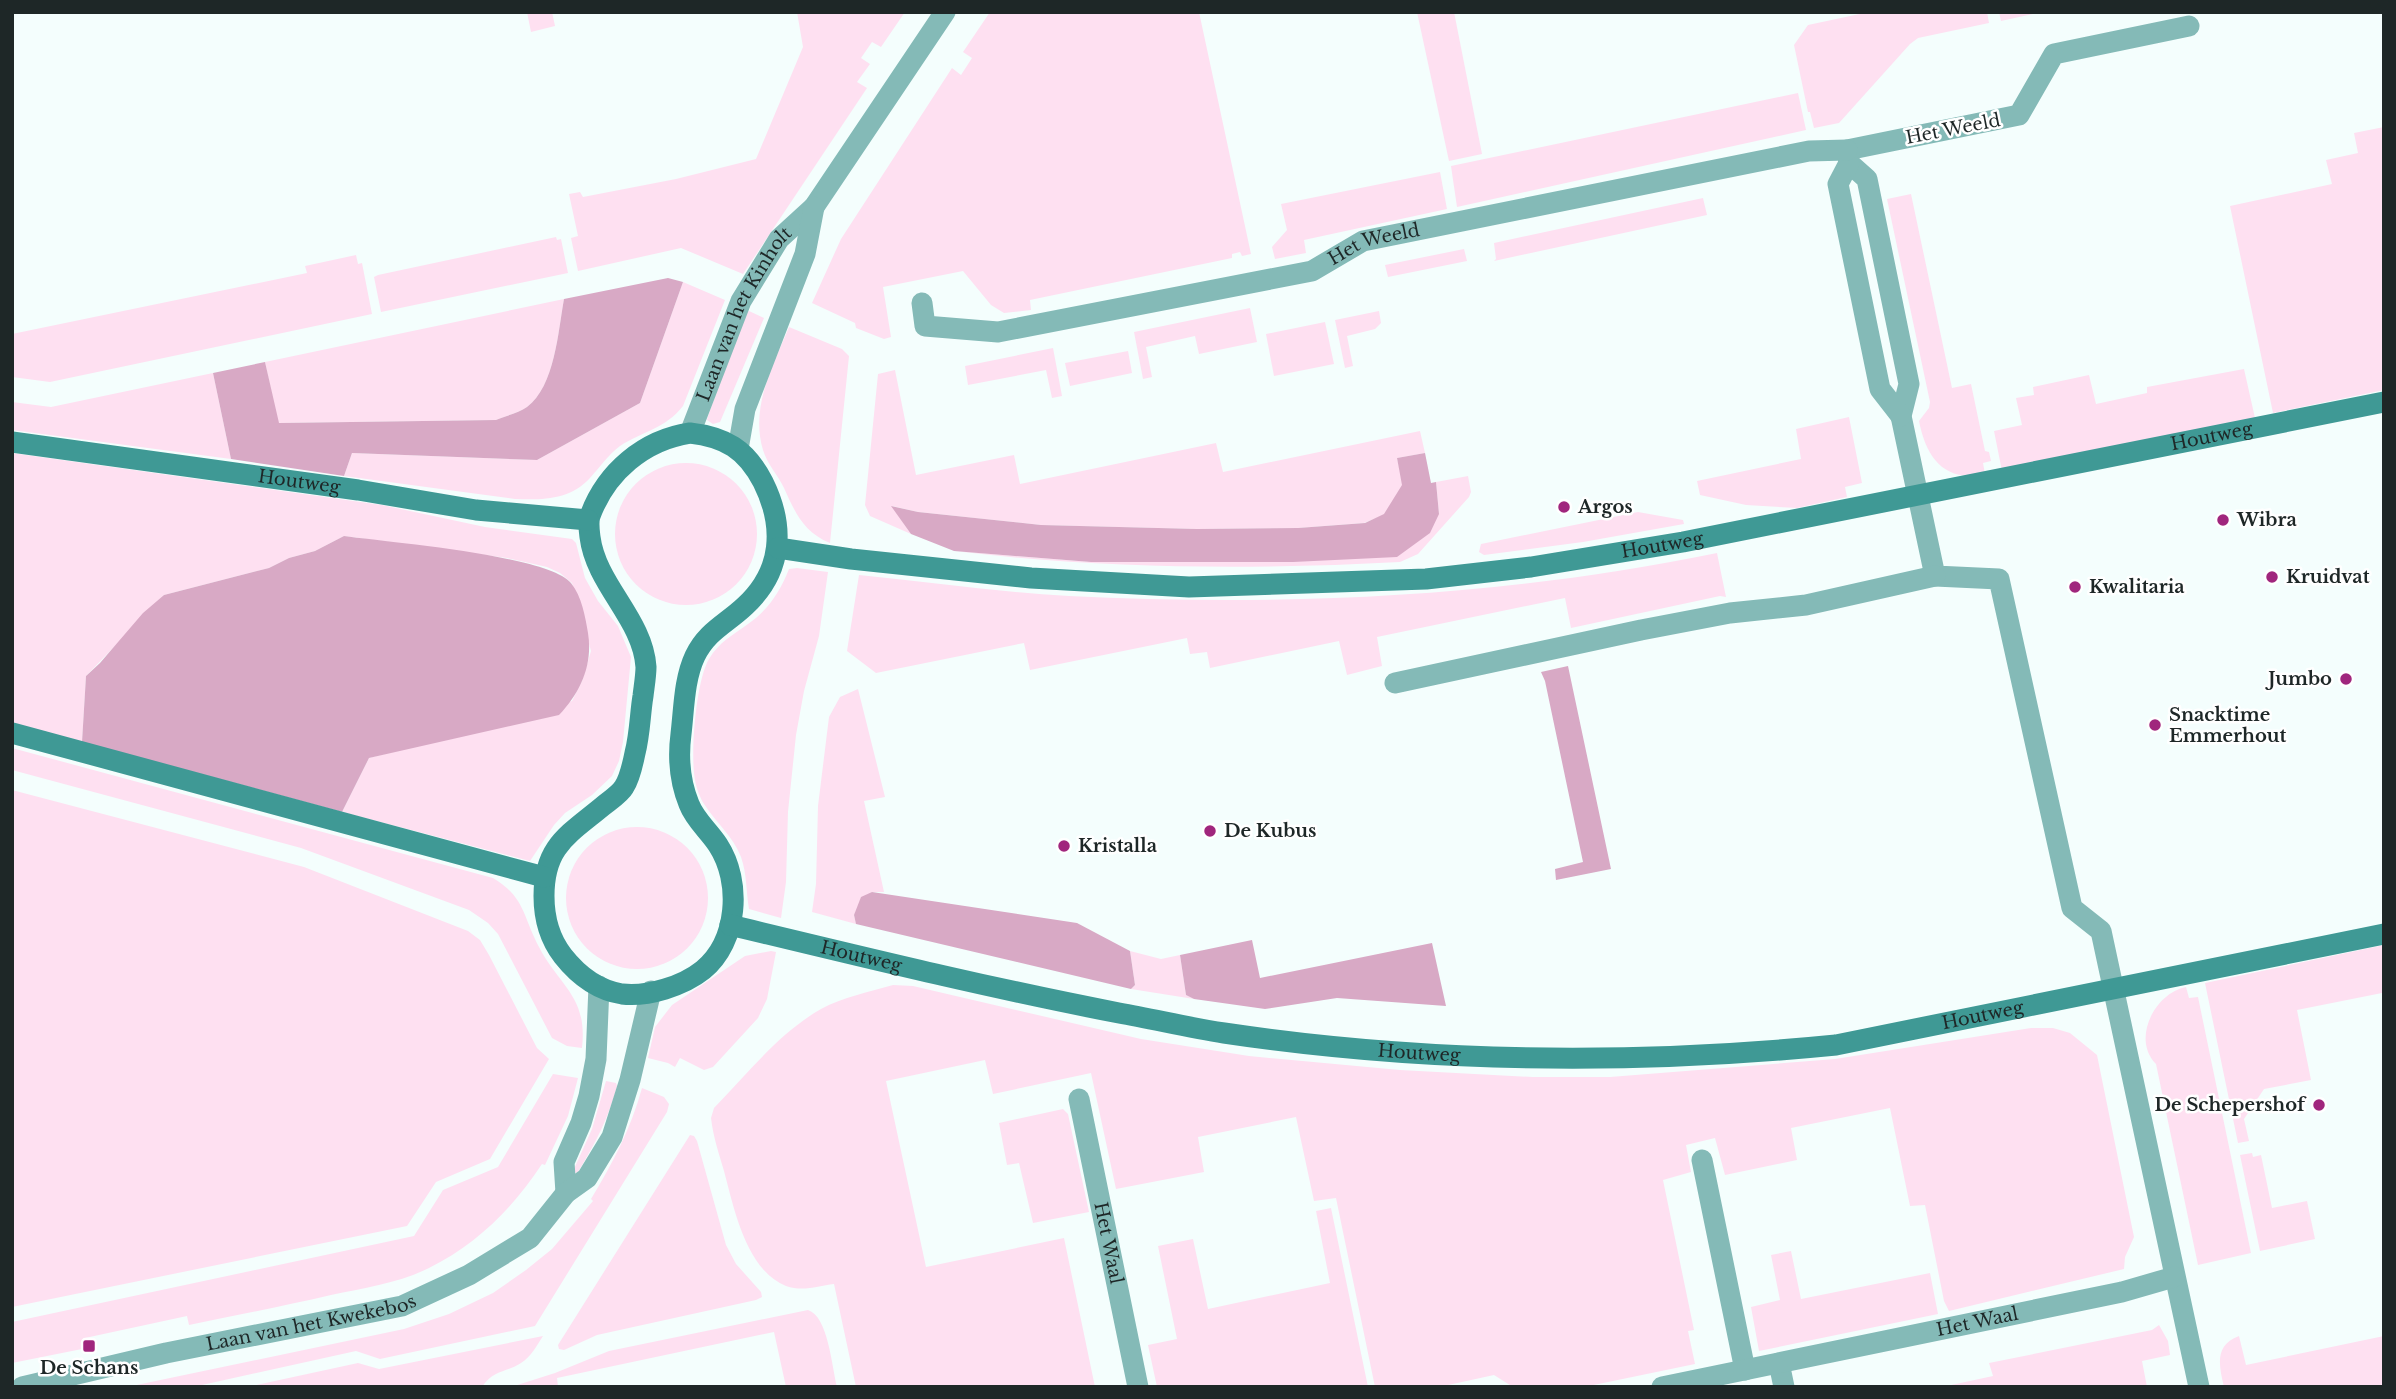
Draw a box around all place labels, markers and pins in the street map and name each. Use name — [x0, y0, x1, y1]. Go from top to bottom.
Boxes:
place label: Argos — [1577, 496, 1633, 518]
marker: Argos — [1556, 499, 1572, 515]
place label: Wibra — [2236, 509, 2297, 531]
marker: Wibra — [2215, 512, 2231, 528]
place label: Kruidvat — [2286, 566, 2370, 588]
marker: Kruidvat — [2264, 569, 2280, 585]
place label: Kwalitaria — [2089, 576, 2185, 598]
marker: Kwalitaria — [2067, 579, 2083, 595]
place label: Jumbo — [2264, 668, 2332, 690]
marker: Jumbo — [2338, 671, 2354, 687]
place label: Snacktime Emmerhout — [2169, 704, 2287, 747]
marker: Snacktime Emmerhout — [2147, 717, 2163, 733]
place label: De Kubus — [1224, 820, 1317, 842]
marker: De Kubus — [1202, 823, 1218, 839]
place label: Kristalla — [1078, 835, 1158, 857]
marker: Kristalla — [1056, 838, 1072, 854]
place label: De Schepershof — [2155, 1094, 2307, 1116]
marker: De Schepershof — [2311, 1097, 2327, 1113]
marker: De Schans — [81, 1338, 97, 1354]
place label: De Schans — [40, 1357, 138, 1379]

